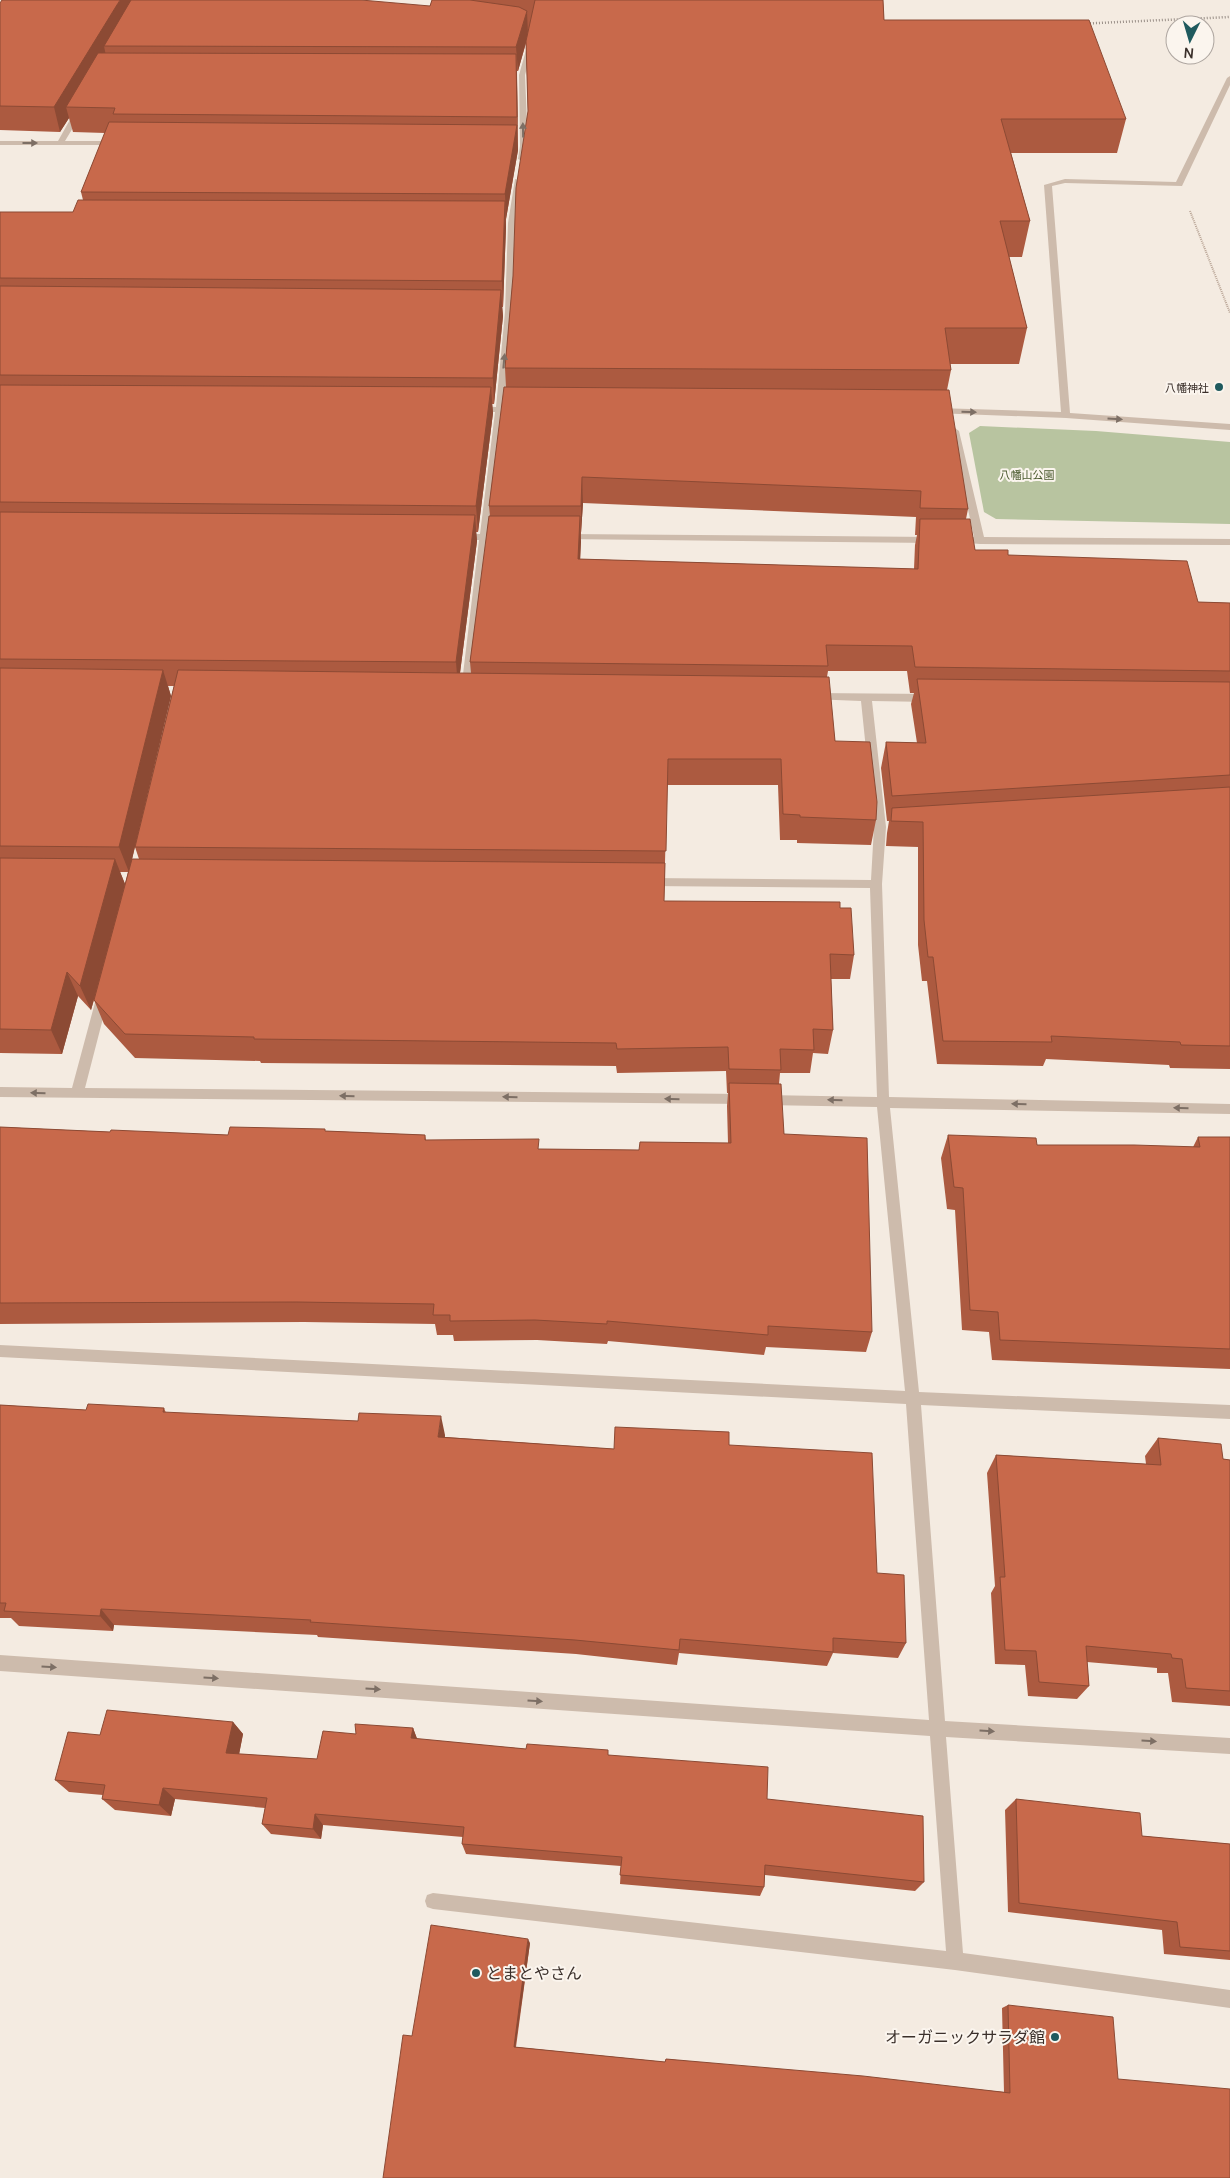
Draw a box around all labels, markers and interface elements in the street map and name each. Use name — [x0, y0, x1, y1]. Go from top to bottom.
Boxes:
north arrow — [1165, 15, 1215, 65]
text: N — [1183, 44, 1195, 63]
one-way arrow — [519, 121, 527, 137]
one-way arrow — [22, 139, 38, 147]
one-way arrow — [501, 353, 509, 369]
place label: 八幡神社 — [1165, 380, 1209, 395]
marker: 八幡神社 — [1213, 381, 1225, 393]
one-way arrow — [961, 408, 977, 416]
one-way arrow — [1107, 415, 1123, 423]
park label: 八幡山公園 — [1000, 467, 1055, 482]
one-way arrow — [30, 1088, 46, 1096]
one-way arrow — [339, 1092, 355, 1100]
one-way arrow — [501, 1093, 517, 1101]
one-way arrow — [664, 1095, 680, 1103]
one-way arrow — [826, 1096, 842, 1104]
one-way arrow — [1011, 1100, 1027, 1108]
one-way arrow — [1173, 1104, 1189, 1112]
one-way arrow — [41, 1663, 57, 1671]
one-way arrow — [203, 1674, 219, 1682]
one-way arrow — [365, 1686, 381, 1694]
one-way arrow — [527, 1697, 543, 1705]
one-way arrow — [979, 1728, 995, 1736]
one-way arrow — [1141, 1738, 1157, 1746]
place label: とまとやさん — [486, 1962, 582, 1984]
marker: とまとやさん — [470, 1967, 482, 1979]
place label: オーガニックサラダ館 — [885, 2026, 1045, 2048]
marker: オーガニックサラダ館 — [1049, 2031, 1061, 2043]

